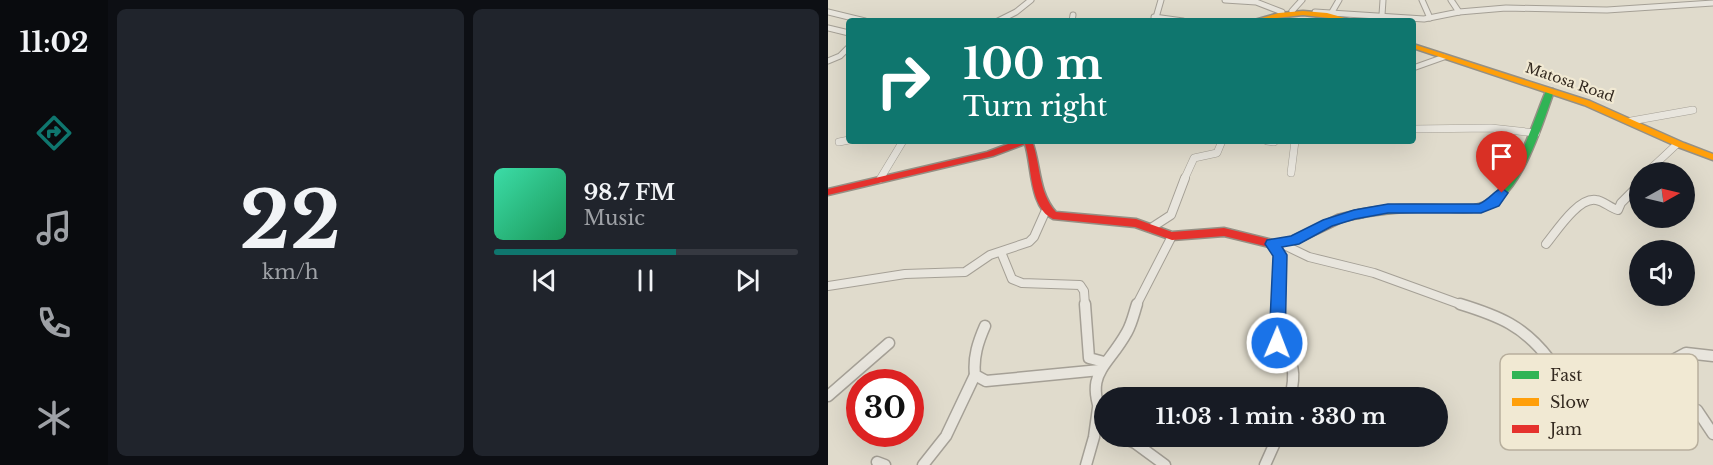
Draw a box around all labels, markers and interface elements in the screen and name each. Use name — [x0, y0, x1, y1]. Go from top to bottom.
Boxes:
text: 11:02 — [19, 26, 89, 59]
text: 100 m — [963, 38, 1102, 90]
icon: right — [864, 42, 942, 120]
street label: Matosa Road — [1523, 58, 1617, 106]
text: Turn right — [963, 90, 1107, 123]
icon: directions — [33, 112, 75, 154]
pin — [1476, 131, 1527, 193]
icon: arrive — [1485, 140, 1518, 173]
north arrow — [1629, 162, 1695, 228]
map controls — [1629, 162, 1695, 306]
text: 22 — [239, 172, 341, 269]
text: 98.7 FM — [584, 179, 675, 206]
text: Music — [584, 206, 645, 230]
icon: music — [33, 207, 75, 249]
button: sound — [1629, 240, 1695, 306]
text: km/h — [262, 260, 319, 284]
icon: previous — [528, 264, 561, 297]
icon: pause — [629, 264, 662, 297]
icon: next — [731, 264, 764, 297]
icon: phone — [33, 302, 75, 344]
position arrow — [1245, 311, 1309, 375]
legend — [1500, 354, 1698, 450]
text: Fast — [1550, 365, 1582, 385]
speed limit sign: 30 — [846, 369, 924, 447]
text: Slow — [1550, 392, 1590, 412]
icon: climate — [33, 397, 75, 439]
text: 11:03 · 1 min · 330 m — [1156, 403, 1386, 430]
text: Jam — [1548, 419, 1582, 439]

